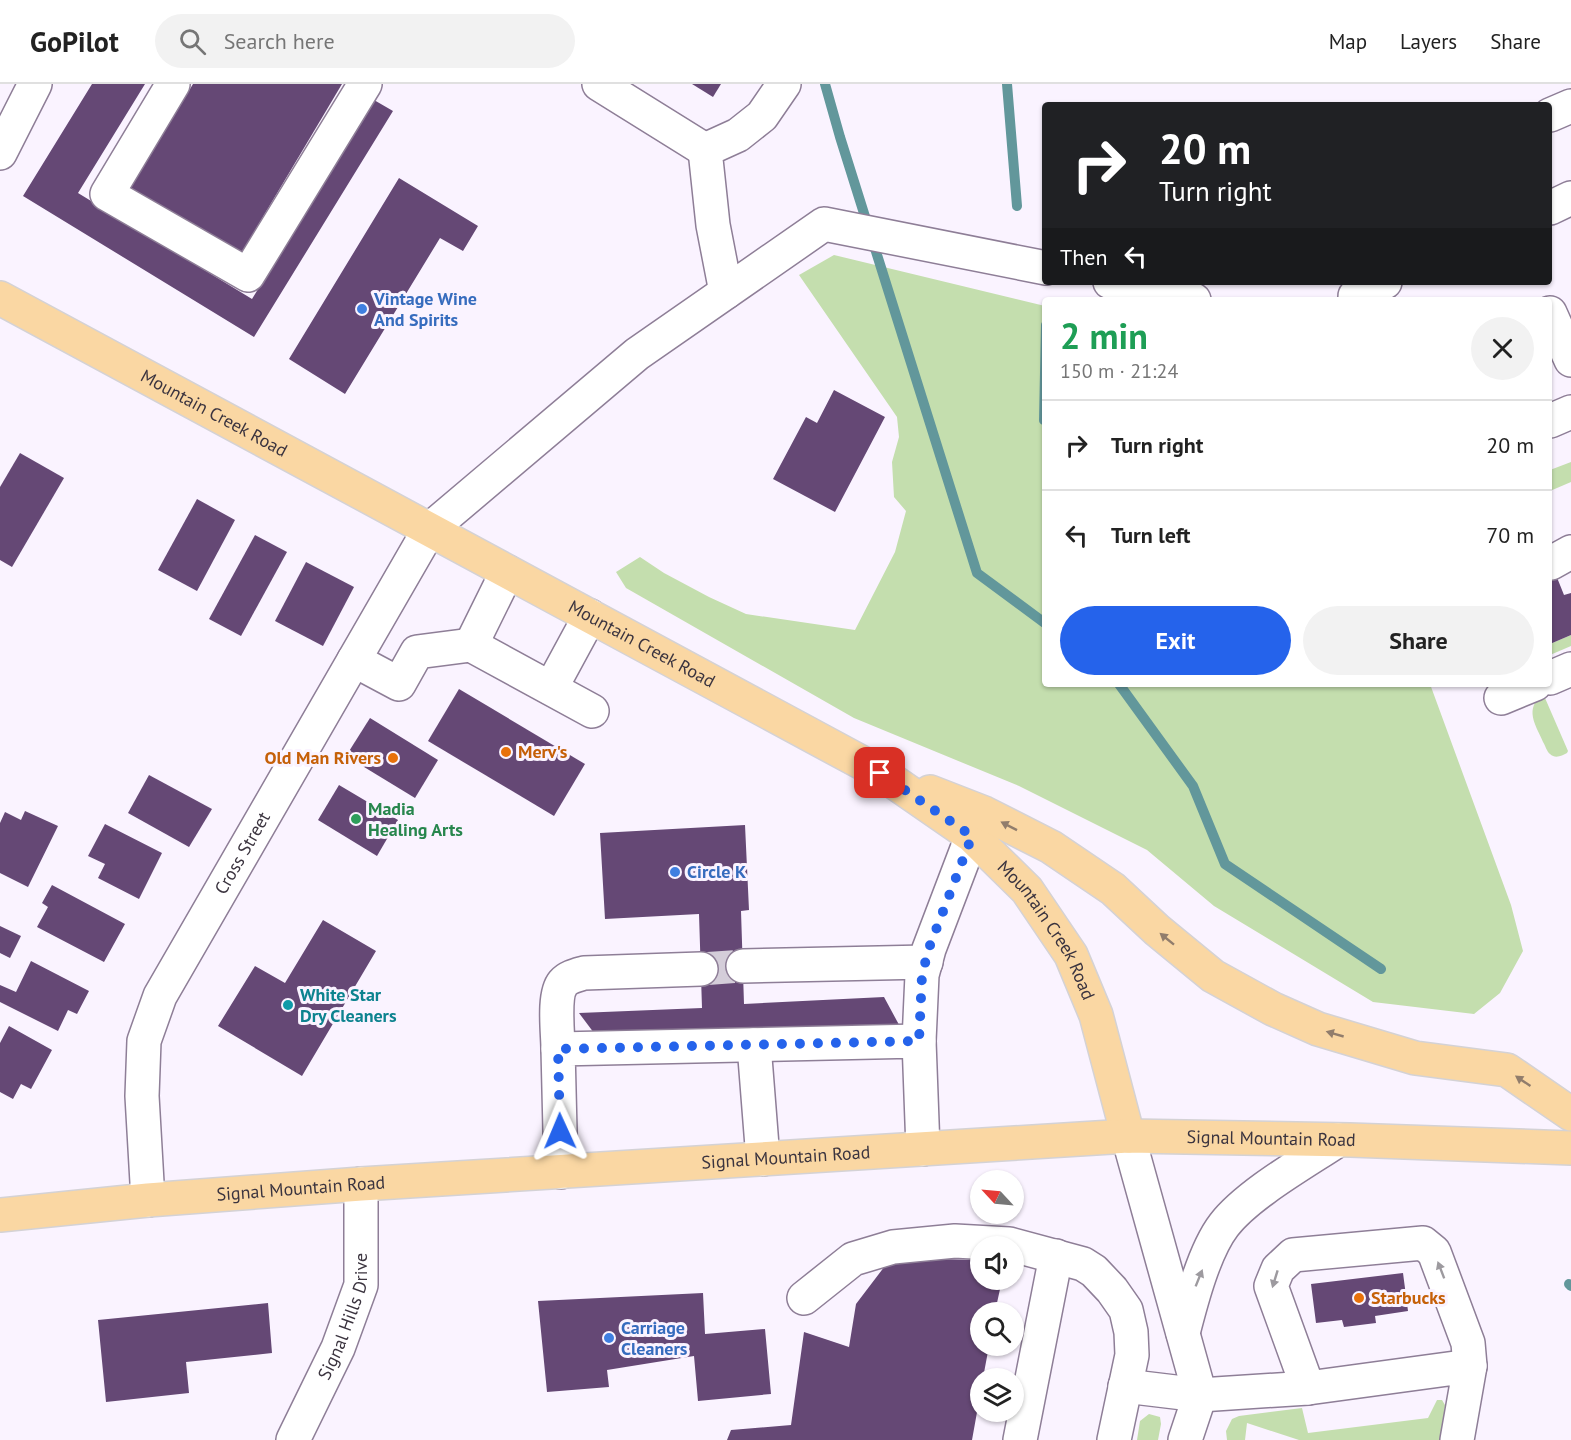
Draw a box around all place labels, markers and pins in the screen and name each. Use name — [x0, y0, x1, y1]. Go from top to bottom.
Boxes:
place label: Vintage Wine And Spirits — [373, 287, 477, 331]
marker: Vintage Wine And Spirits — [355, 302, 369, 316]
place label: Merv's — [518, 740, 568, 763]
marker: Merv's — [499, 745, 513, 759]
place label: Old Man Rivers — [265, 746, 381, 769]
pin — [854, 747, 905, 798]
marker: Old Man Rivers — [386, 751, 400, 765]
place label: Madia Healing Arts — [368, 797, 463, 841]
marker: Madia Healing Arts — [349, 812, 363, 826]
place label: Circle K — [687, 860, 746, 883]
marker: Circle K — [668, 865, 682, 879]
place label: White Star Dry Cleaners — [300, 983, 397, 1027]
marker: White Star Dry Cleaners — [281, 998, 295, 1012]
place label: Starbucks — [1371, 1286, 1446, 1309]
marker: Starbucks — [1352, 1291, 1366, 1305]
place label: Carriage Cleaners — [621, 1316, 688, 1360]
marker: Carriage Cleaners — [602, 1331, 616, 1345]

